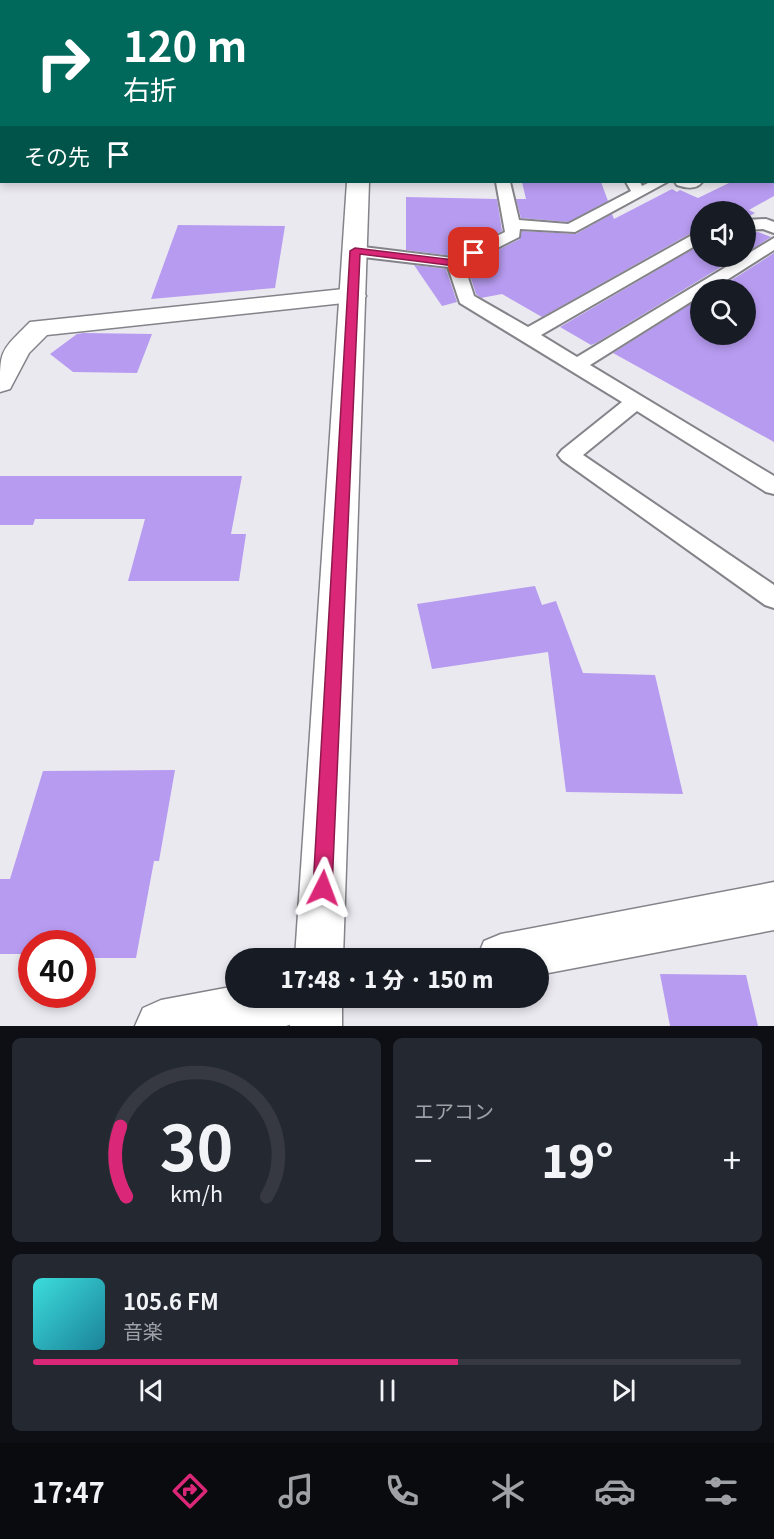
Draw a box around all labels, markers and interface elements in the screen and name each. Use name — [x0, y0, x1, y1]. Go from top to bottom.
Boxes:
text: 120 m — [123, 13, 247, 74]
icon: right — [24, 24, 102, 102]
text: 右折 — [123, 69, 177, 108]
icon: arrive — [102, 138, 135, 171]
text: その先 — [24, 139, 90, 171]
map controls — [690, 201, 756, 345]
button: sound — [690, 201, 756, 267]
pin — [448, 227, 499, 278]
icon: arrive — [457, 236, 490, 269]
button: search — [690, 279, 756, 345]
position arrow — [291, 856, 355, 920]
speed limit sign: 40 — [18, 930, 96, 1008]
text: 17:48 · 1 分 · 150 m — [281, 962, 493, 994]
text: エアコン — [414, 1096, 494, 1125]
text: 30 — [160, 1099, 233, 1189]
text: 19° — [541, 1126, 614, 1191]
text: − — [414, 1135, 432, 1183]
text: + — [723, 1135, 741, 1183]
text: km/h — [170, 1177, 223, 1208]
text: 105.6 FM — [123, 1284, 219, 1316]
text: 音楽 — [123, 1316, 163, 1345]
icon: previous — [135, 1374, 168, 1407]
icon: pause — [371, 1374, 404, 1407]
icon: next — [607, 1374, 640, 1407]
icon: directions — [169, 1470, 211, 1512]
icon: music — [275, 1470, 317, 1512]
icon: phone — [381, 1470, 423, 1512]
icon: climate — [487, 1470, 529, 1512]
icon: car — [594, 1470, 636, 1512]
icon: filters — [700, 1470, 742, 1512]
text: 17:47 — [32, 1472, 105, 1511]

